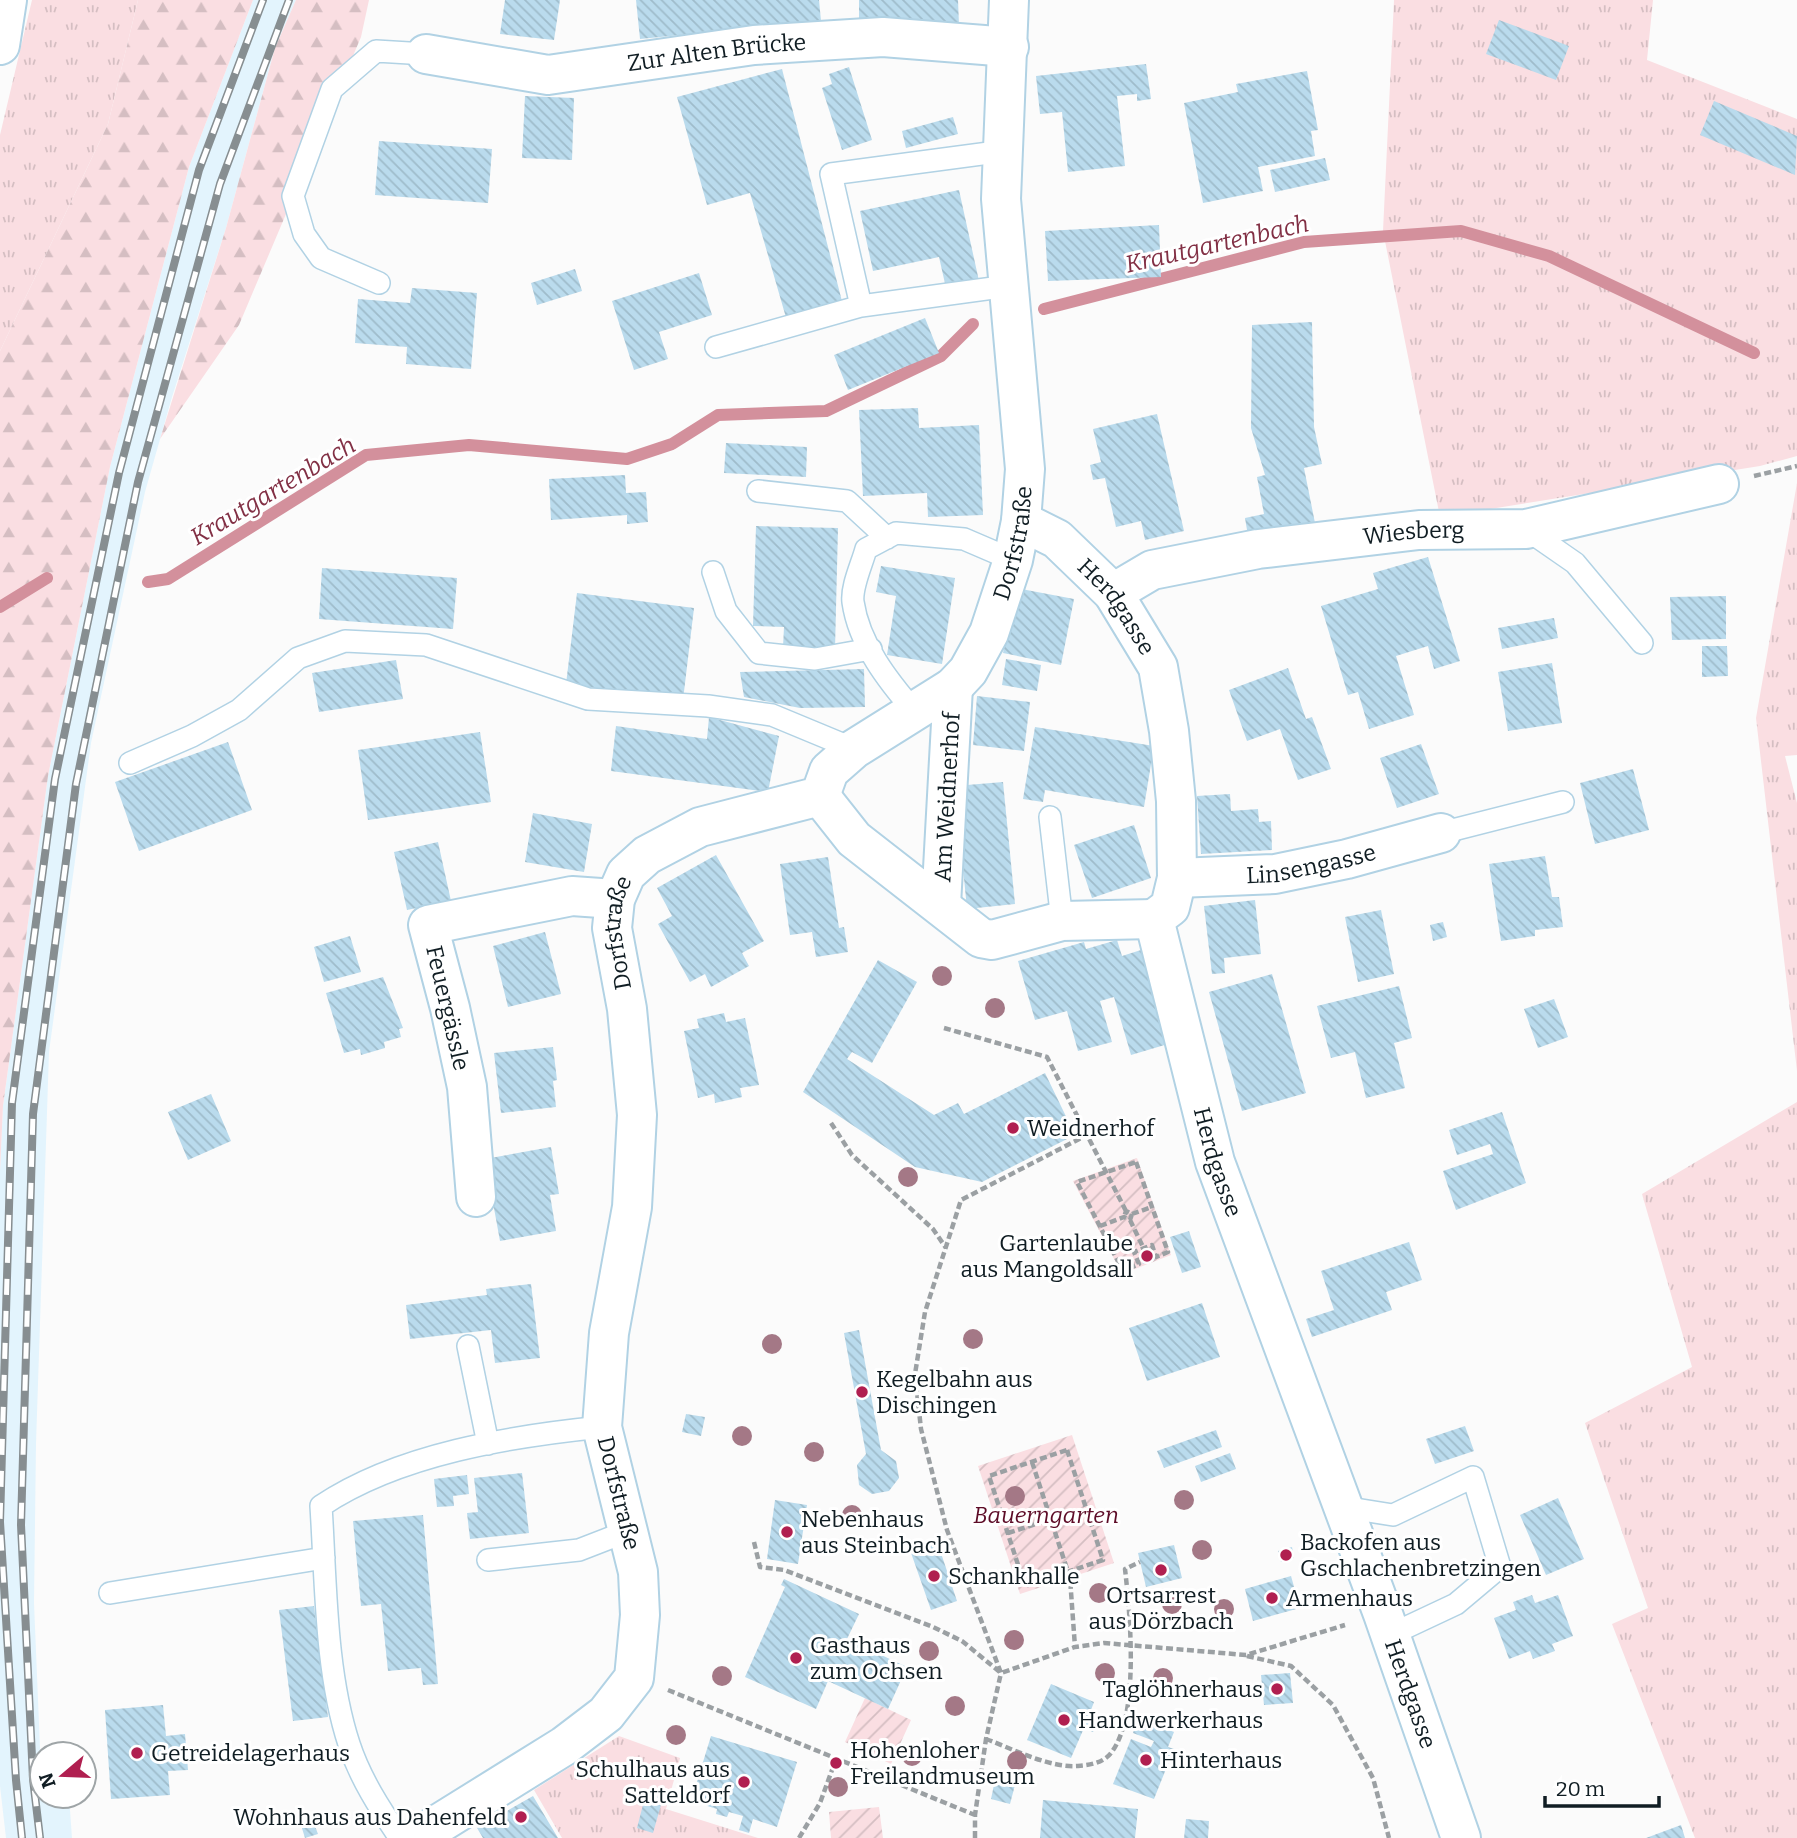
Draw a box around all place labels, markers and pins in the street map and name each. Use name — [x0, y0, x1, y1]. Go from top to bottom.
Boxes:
place label: Weidnerhof — [1027, 1114, 1156, 1142]
marker: Weidnerhof — [1005, 1120, 1021, 1136]
place label: Gartenlaube aus Mangoldsall — [960, 1229, 1133, 1283]
marker: Gartenlaube aus Mangoldsall — [1139, 1248, 1155, 1264]
place label: Kegelbahn aus Dischingen — [876, 1365, 1033, 1419]
marker: Kegelbahn aus Dischingen — [854, 1384, 870, 1400]
place label: Nebenhaus aus Steinbach — [801, 1505, 951, 1559]
marker: Nebenhaus aus Steinbach — [779, 1524, 795, 1540]
place label: Backofen aus Gschlachenbretzingen — [1300, 1528, 1542, 1582]
marker: Backofen aus Gschlachenbretzingen — [1278, 1547, 1294, 1563]
place label: Schankhalle — [948, 1562, 1080, 1590]
marker: Ortsarrest aus Dörzbach — [1153, 1562, 1169, 1578]
marker: Schankhalle — [926, 1568, 942, 1584]
place label: Ortsarrest aus Dörzbach — [1089, 1581, 1233, 1635]
place label: Armenhaus — [1286, 1584, 1413, 1612]
marker: Armenhaus — [1264, 1590, 1280, 1606]
place label: Gasthaus zum Ochsen — [810, 1631, 943, 1685]
marker: Gasthaus zum Ochsen — [788, 1650, 804, 1666]
place label: Taglöhnerhaus — [1103, 1675, 1263, 1703]
marker: Taglöhnerhaus — [1269, 1681, 1285, 1697]
place label: Handwerkerhaus — [1078, 1706, 1263, 1734]
marker: Handwerkerhaus — [1056, 1712, 1072, 1728]
place label: Hohenloher Freilandmuseum — [850, 1736, 1035, 1790]
place label: Getreidelagerhaus — [151, 1739, 350, 1767]
marker: Getreidelagerhaus — [129, 1745, 145, 1761]
place label: Hinterhaus — [1160, 1746, 1282, 1774]
marker: Hinterhaus — [1138, 1752, 1154, 1768]
place label: Schulhaus aus Satteldorf — [575, 1755, 732, 1809]
marker: Hohenloher Freilandmuseum — [828, 1755, 844, 1771]
marker: Schulhaus aus Satteldorf — [736, 1774, 752, 1790]
place label: Wohnhaus aus Dahenfeld — [233, 1803, 507, 1831]
marker: Wohnhaus aus Dahenfeld — [513, 1809, 529, 1825]

